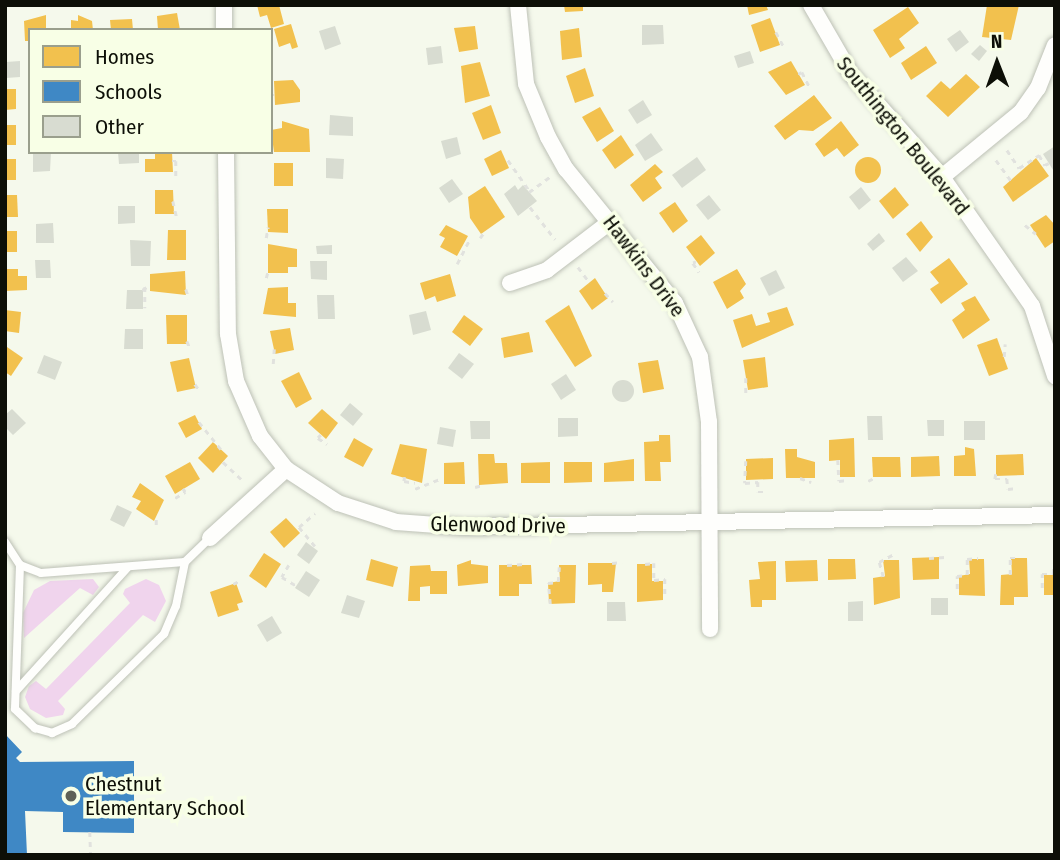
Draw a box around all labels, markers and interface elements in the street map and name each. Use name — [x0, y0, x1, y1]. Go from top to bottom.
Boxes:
legend — [28, 28, 273, 154]
north arrow — [962, 28, 1032, 98]
text: N — [991, 30, 1003, 53]
text: Homes — [95, 44, 154, 70]
street label: Southington Boulevard — [831, 52, 975, 220]
text: Schools — [95, 79, 162, 105]
text: Other — [95, 114, 144, 140]
street label: Hawkins Drive — [597, 210, 691, 322]
street label: Glenwood Drive — [430, 511, 566, 539]
place label: Chestnut Elementary School — [85, 771, 245, 821]
marker: Chestnut Elementary School — [63, 788, 79, 804]

